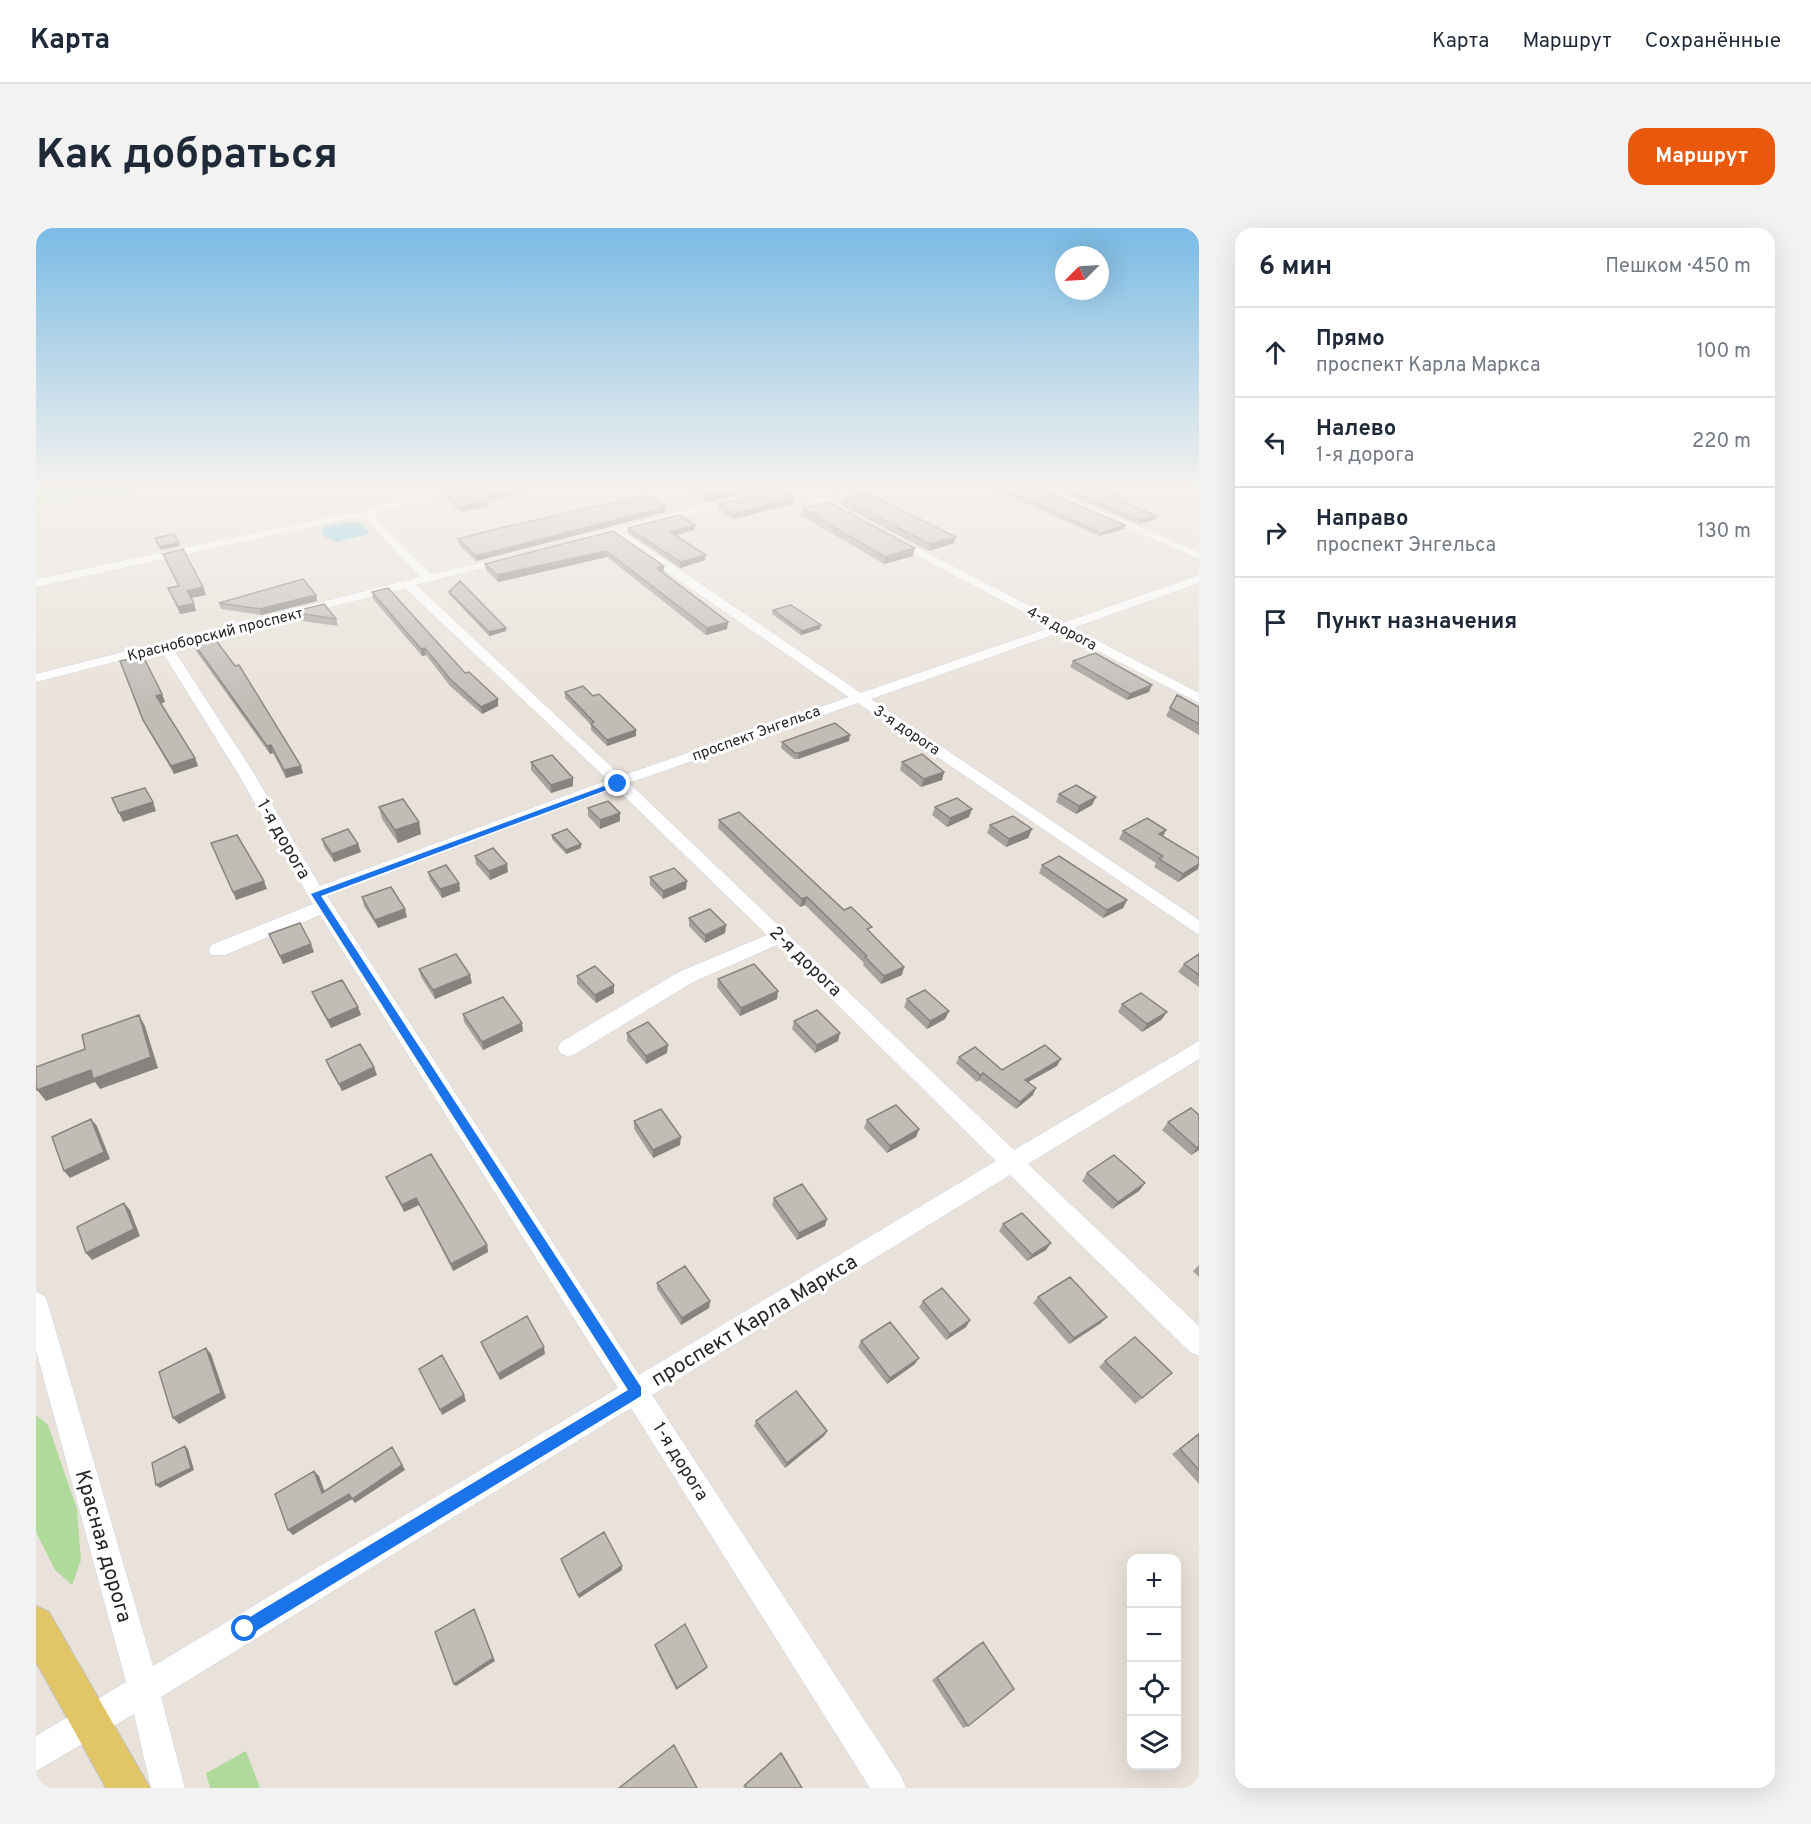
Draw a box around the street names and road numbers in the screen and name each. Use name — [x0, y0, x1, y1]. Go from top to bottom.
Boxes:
street label: 4-я дорога — [1023, 603, 1100, 656]
street label: Красноборский проспект — [126, 604, 305, 666]
street label: проспект Энгельса — [690, 702, 823, 766]
street label: 3-я дорога — [869, 702, 943, 760]
street label: 1-я дорога — [251, 796, 315, 884]
street label: 2-я дорога — [764, 922, 846, 1002]
street label: проспект Карла Маркса — [647, 1249, 863, 1394]
street label: 1-я дорога — [647, 1418, 713, 1505]
street label: Красная дорога — [68, 1467, 137, 1626]

